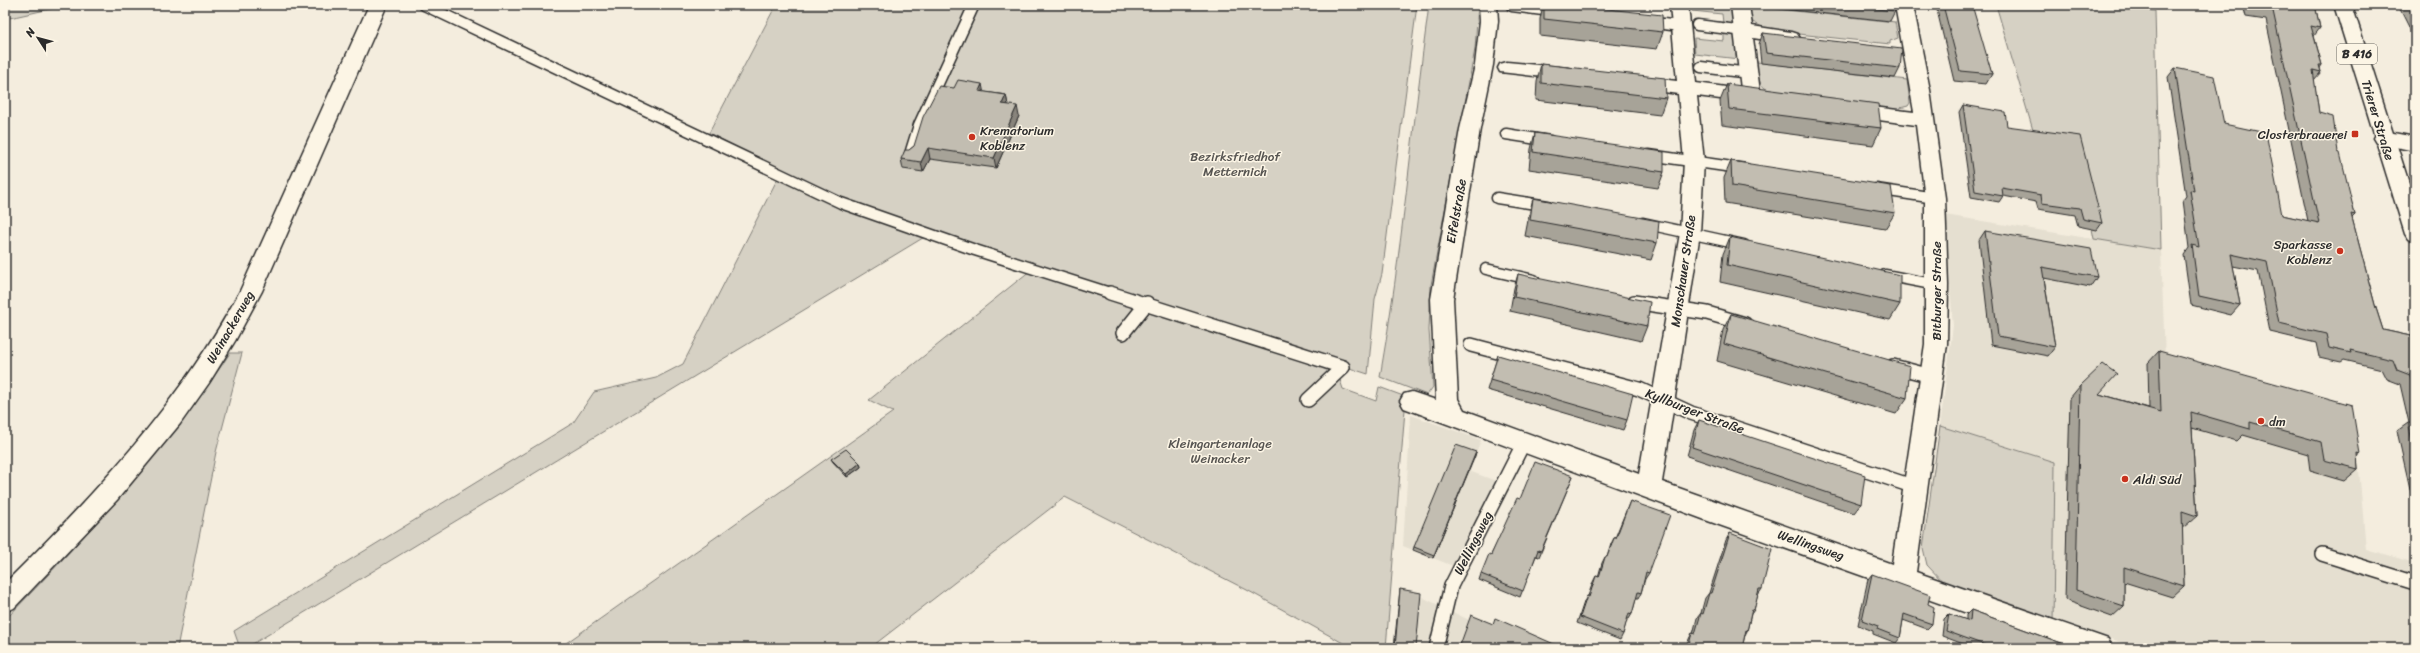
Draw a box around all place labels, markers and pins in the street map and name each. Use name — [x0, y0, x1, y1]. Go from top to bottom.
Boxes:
place label: Krematorium Koblenz — [980, 119, 1054, 157]
place label: Closterbrauerei — [2258, 123, 2347, 146]
marker: Closterbrauerei — [2350, 129, 2360, 139]
marker: Krematorium Koblenz — [967, 132, 977, 142]
place label: Sparkasse Koblenz — [2273, 233, 2333, 271]
marker: Sparkasse Koblenz — [2335, 246, 2345, 256]
place label: dm — [2269, 410, 2286, 433]
marker: dm — [2256, 416, 2266, 426]
place label: Aldi Süd — [2132, 468, 2182, 491]
marker: Aldi Süd — [2120, 474, 2130, 484]

